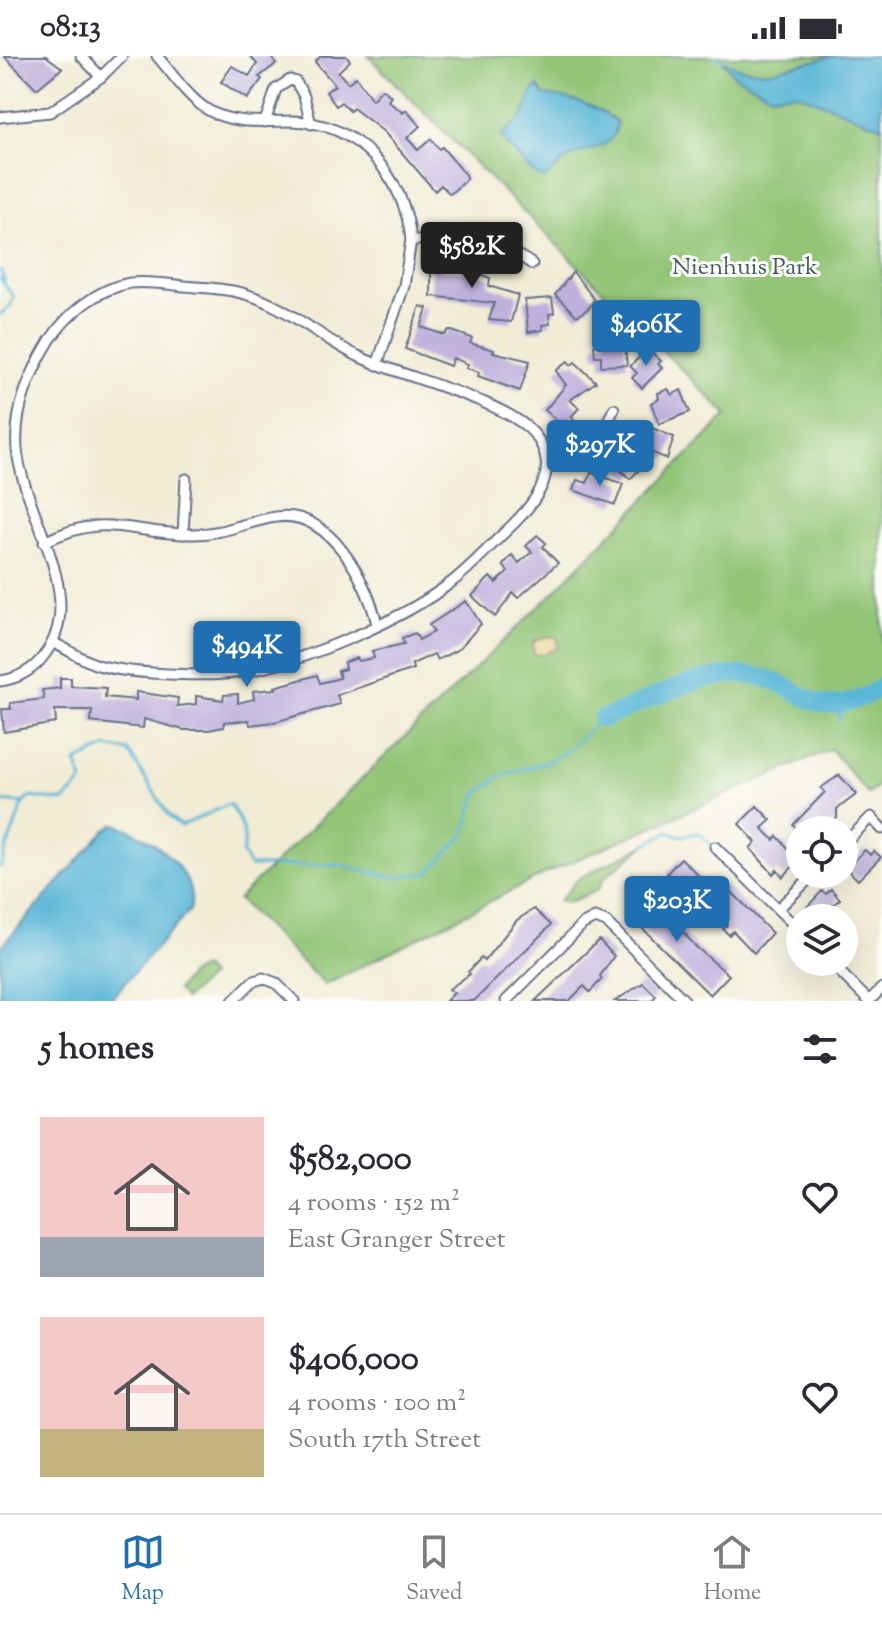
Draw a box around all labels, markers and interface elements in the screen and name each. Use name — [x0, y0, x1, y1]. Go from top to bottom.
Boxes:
text: 08:13 — [40, 7, 101, 50]
pin: $582K — [416, 222, 528, 290]
text: $582K — [439, 229, 505, 266]
park label: Nienhuis Park — [672, 251, 818, 285]
pin: $406K — [590, 300, 702, 368]
text: $406K — [610, 307, 682, 344]
pin: $297K — [544, 420, 656, 488]
text: $297K — [565, 427, 635, 464]
pin: $494K — [191, 621, 303, 689]
text: $494K — [211, 628, 283, 665]
map controls — [786, 816, 858, 976]
button: locate — [786, 816, 858, 888]
pin: $203K — [621, 876, 733, 944]
text: $203K — [642, 883, 712, 920]
button: layers — [786, 904, 858, 976]
text: 5 homes — [40, 1025, 154, 1074]
icon: filters — [798, 1027, 842, 1071]
text: $582,000 — [288, 1136, 412, 1185]
icon: home — [104, 1149, 200, 1245]
icon: heart — [798, 1175, 842, 1219]
text: 4 rooms · 152 m² — [288, 1185, 460, 1222]
text: East Granger Street — [288, 1222, 506, 1259]
text: $406,000 — [288, 1336, 419, 1385]
icon: home — [104, 1349, 200, 1445]
icon: heart — [798, 1375, 842, 1419]
text: 4 rooms · 100 m² — [288, 1385, 466, 1422]
text: South 17th Street — [288, 1422, 481, 1459]
tab: Map — [121, 1530, 165, 1610]
tab: Saved — [406, 1530, 462, 1610]
tab: Home — [704, 1530, 761, 1610]

